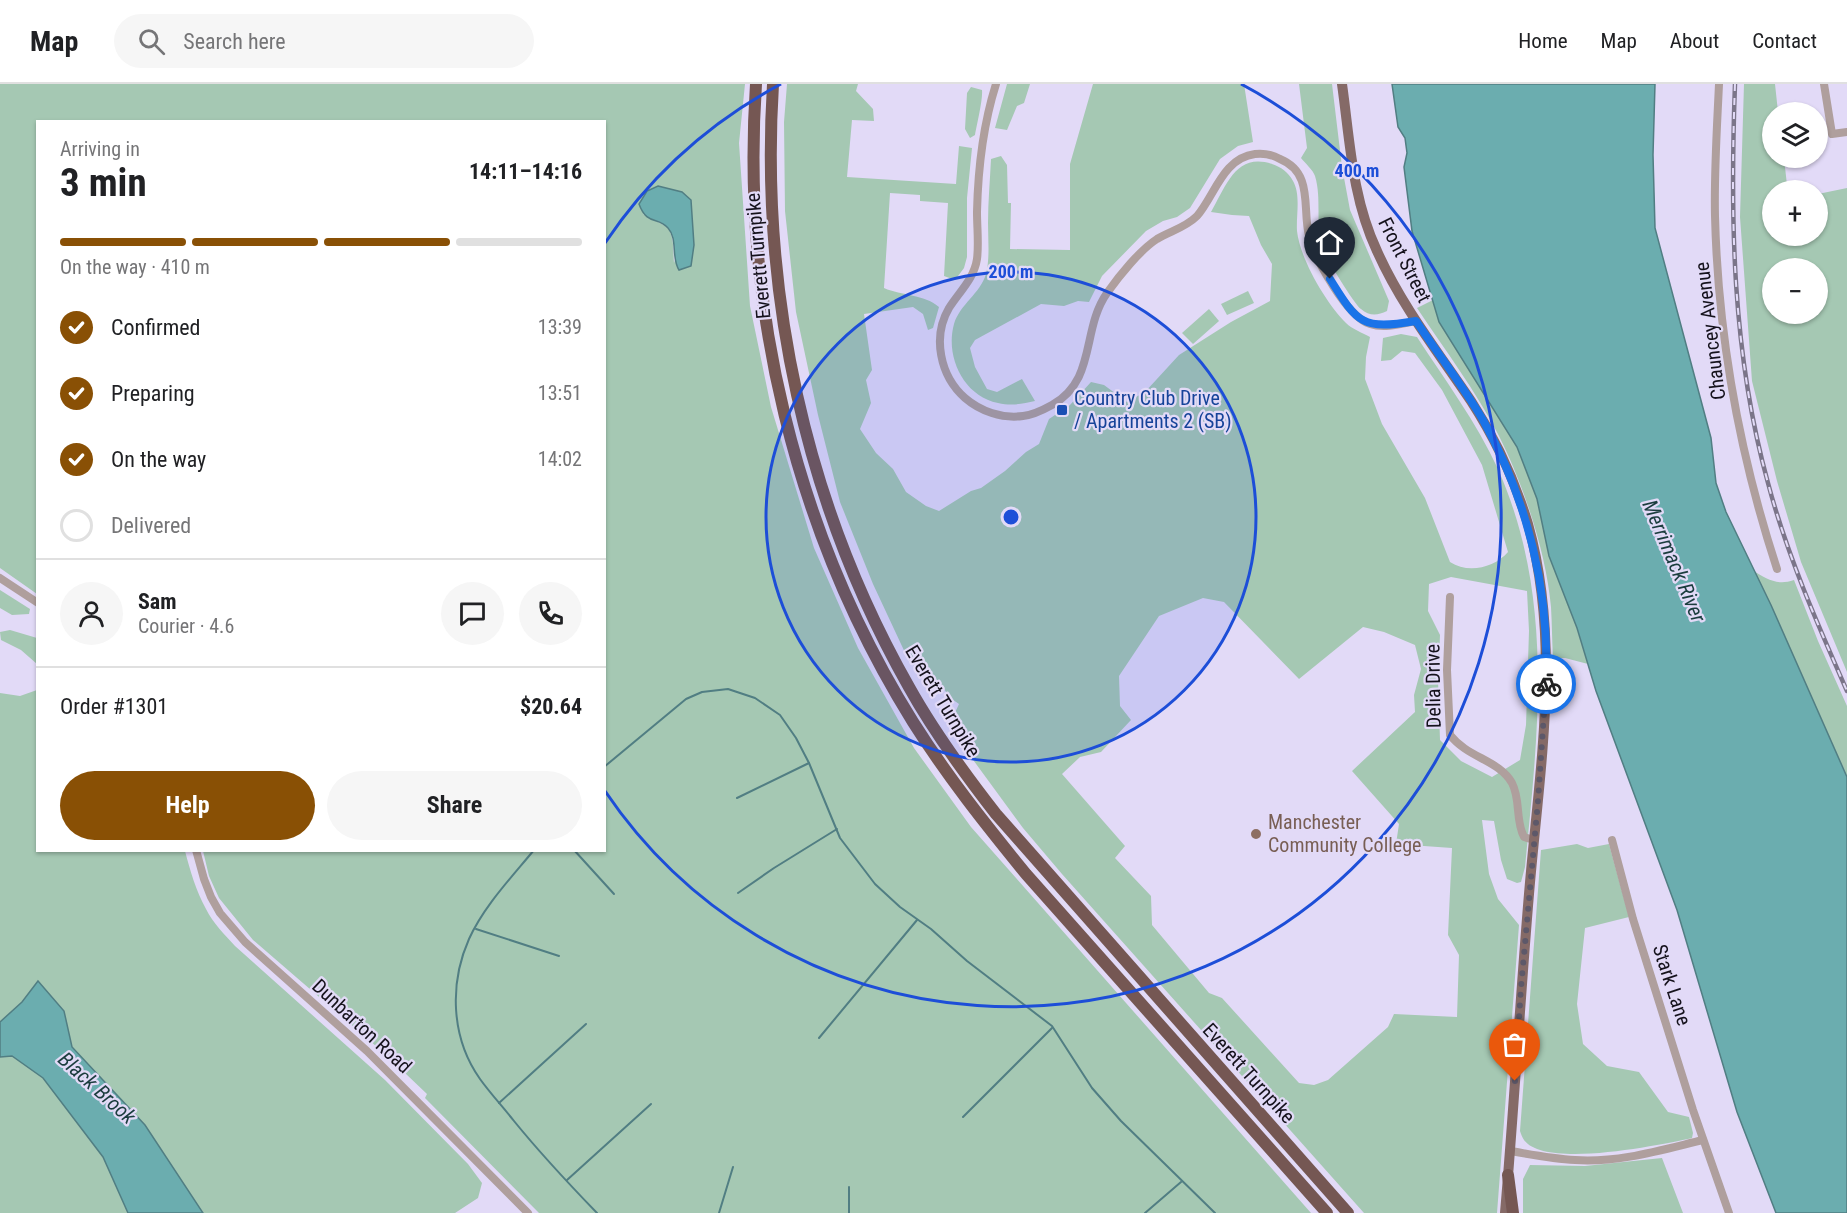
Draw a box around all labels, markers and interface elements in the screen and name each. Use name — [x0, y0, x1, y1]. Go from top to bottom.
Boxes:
search box — [114, 14, 534, 68]
text: Map — [30, 25, 78, 58]
icon: search — [135, 25, 168, 58]
text: Search here — [183, 29, 286, 54]
text: Home — [1518, 29, 1568, 53]
text: Map — [1601, 29, 1637, 53]
text: About — [1670, 29, 1719, 53]
text: Contact — [1752, 29, 1817, 53]
map controls — [1762, 102, 1828, 324]
button: layers — [1762, 102, 1828, 168]
text: Arriving in — [60, 137, 140, 161]
text: 14:11–14:16 — [469, 159, 582, 184]
text: 3 min — [60, 160, 147, 206]
text: 400 m — [1335, 160, 1379, 181]
button: + — [1762, 180, 1828, 246]
street label: Everett Turnpike — [741, 192, 775, 320]
street label: Front Street — [1373, 213, 1437, 307]
pin — [1304, 217, 1355, 279]
icon: home — [1313, 226, 1346, 259]
text: On the way · 410 m — [60, 255, 210, 279]
button: − — [1762, 258, 1828, 324]
text: 200 m — [989, 261, 1033, 282]
street label: Chauncey Avenue — [1690, 261, 1730, 401]
icon: check — [60, 311, 93, 344]
text: Confirmed — [111, 315, 200, 340]
text: 13:39 — [538, 315, 582, 339]
icon: check — [60, 377, 93, 410]
text: Preparing — [111, 381, 195, 406]
text: 13:51 — [538, 381, 582, 405]
place label: Country Club Drive / Apartments 2 (SB) — [1074, 386, 1232, 433]
marker: Country Club Drive / Apartments 2 (SB) — [1055, 403, 1069, 417]
icon: check — [60, 443, 93, 476]
text: On the way — [111, 447, 206, 472]
text: 14:02 — [538, 447, 582, 471]
water label: Merrimack River — [1637, 496, 1711, 626]
centre of rings — [1001, 507, 1021, 527]
text: Delivered — [111, 513, 191, 538]
button: person — [60, 582, 123, 645]
button: chat — [441, 582, 504, 645]
button: phone — [519, 582, 582, 645]
text: Sam — [138, 589, 177, 614]
text: Courier · 4.6 — [138, 614, 234, 638]
street label: Everett Turnpike — [900, 641, 986, 761]
street label: Delia Drive — [1420, 644, 1446, 728]
courier — [1516, 654, 1576, 714]
icon: bike — [1530, 668, 1563, 701]
text: Order #1301 — [60, 694, 168, 719]
text: $20.64 — [520, 694, 582, 719]
button: Help — [60, 771, 315, 840]
button: Share — [327, 771, 582, 840]
place label: Manchester Community College — [1268, 810, 1421, 857]
marker: Manchester Community College — [1249, 827, 1263, 841]
street label: Stark Lane — [1648, 941, 1696, 1029]
street label: Dunbarton Road — [307, 974, 417, 1078]
street label: Everett Turnpike — [1198, 1018, 1300, 1128]
pin — [1489, 1019, 1540, 1081]
icon: bag — [1498, 1028, 1531, 1061]
water label: Black Brook — [53, 1047, 141, 1129]

